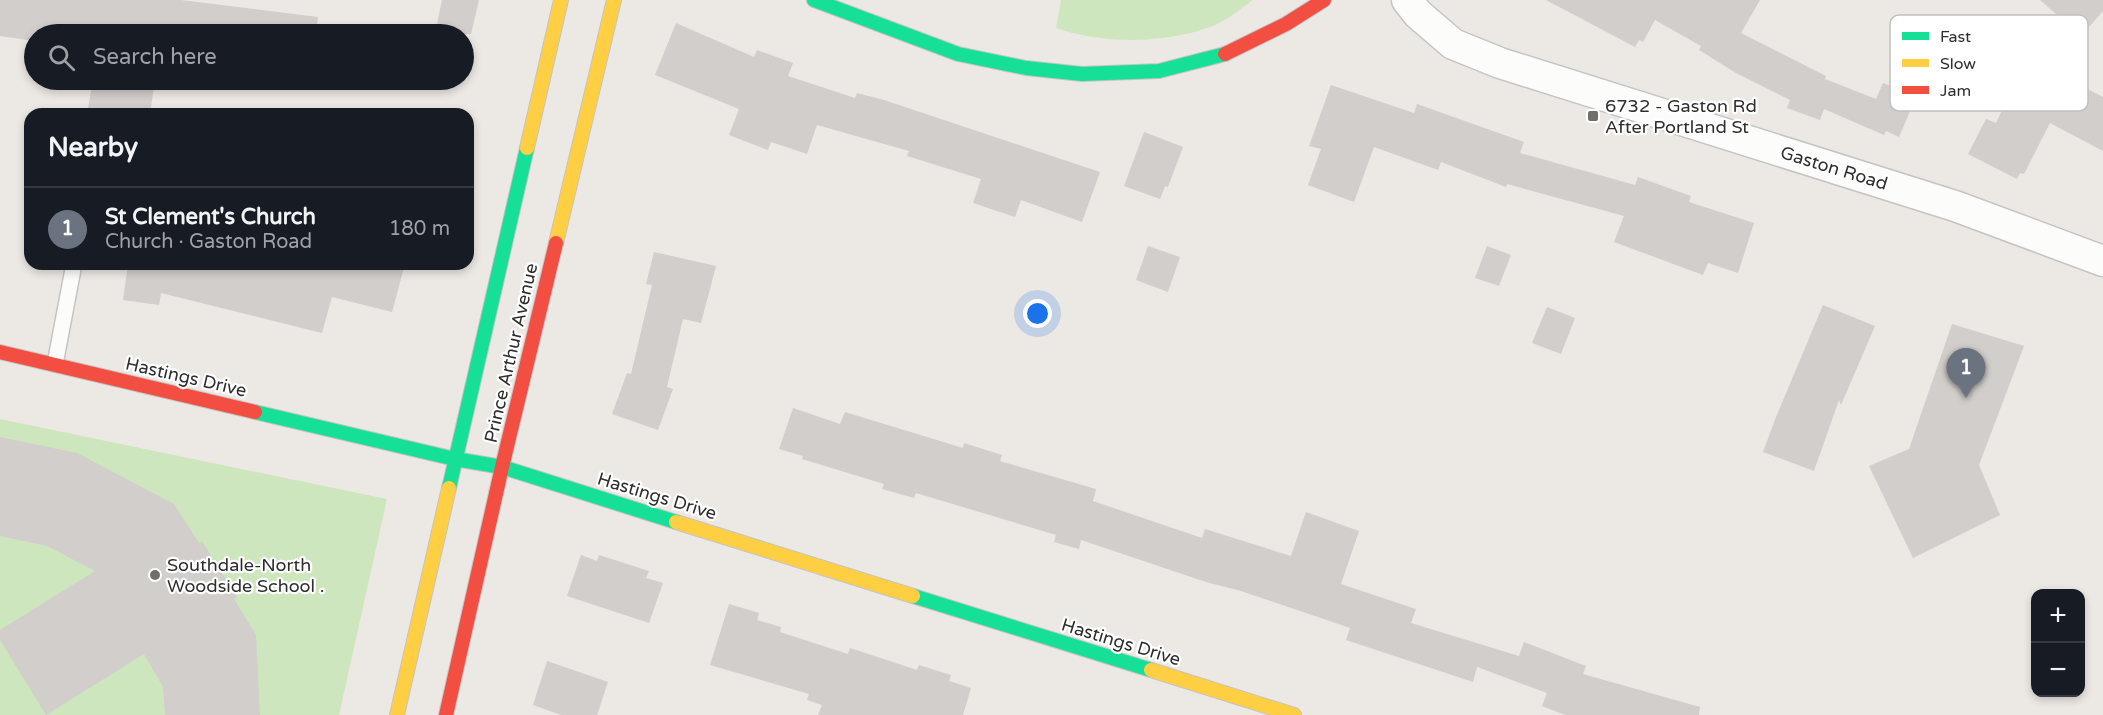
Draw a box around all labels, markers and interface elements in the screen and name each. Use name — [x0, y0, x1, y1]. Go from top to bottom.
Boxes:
legend — [1890, 15, 2088, 111]
search box — [24, 24, 474, 90]
text: Fast — [1940, 27, 1971, 47]
icon: search — [45, 41, 78, 74]
text: Search here — [93, 44, 217, 70]
text: Slow — [1940, 54, 1976, 74]
text: Jam — [1940, 81, 1971, 101]
place label: 6732 - Gaston Rd After Portland St — [1605, 95, 1757, 138]
marker: 6732 - Gaston Rd After Portland St — [1586, 109, 1600, 123]
text: Nearby — [48, 132, 138, 163]
street label: Gaston Road — [1778, 141, 1890, 195]
text: St Clement's Church — [105, 204, 316, 230]
text: 1 — [61, 217, 74, 241]
text: 180 m — [389, 217, 450, 241]
text: Church · Gaston Road — [105, 230, 312, 254]
street label: Prince Arthur Avenue — [480, 261, 542, 445]
your location — [1023, 299, 1052, 328]
pin: 1 — [1946, 348, 1986, 398]
street label: Hastings Drive — [123, 352, 249, 402]
street label: Hastings Drive — [595, 467, 719, 525]
place label: Southdale-North Woodside School . — [167, 554, 324, 597]
marker: Southdale-North Woodside School . — [148, 568, 162, 582]
map controls — [2031, 589, 2085, 697]
button: + — [2031, 589, 2085, 643]
street label: Hastings Drive — [1059, 613, 1183, 671]
button: − — [2031, 643, 2085, 697]

